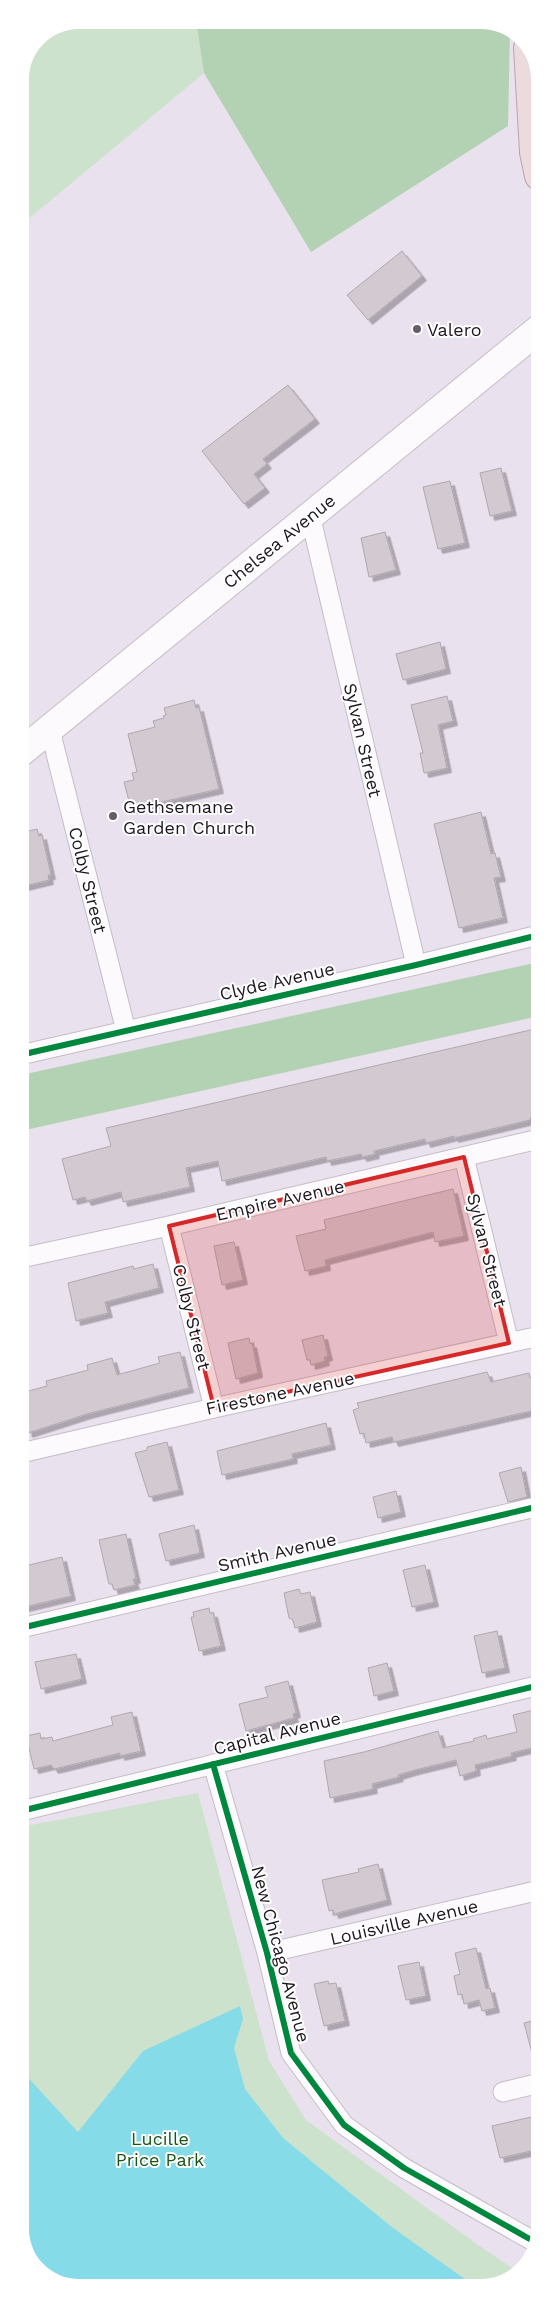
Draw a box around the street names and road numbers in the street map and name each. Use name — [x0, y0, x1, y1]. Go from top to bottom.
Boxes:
street label: Chelsea Avenue — [219, 489, 339, 593]
street label: Sylvan Street — [340, 681, 386, 799]
street label: Colby Street — [65, 825, 111, 936]
street label: Clyde Avenue — [217, 958, 337, 1004]
street label: Empire Avenue — [214, 1175, 346, 1225]
street label: Sylvan Street — [463, 1191, 511, 1309]
street label: Colby Street — [169, 1262, 215, 1373]
street label: Firestone Avenue — [204, 1367, 356, 1419]
street label: Smith Avenue — [216, 1528, 338, 1576]
street label: Capital Avenue — [211, 1707, 343, 1759]
street label: New Chicago Avenue — [247, 1863, 315, 2045]
street label: Louisville Avenue — [328, 1895, 480, 1949]

